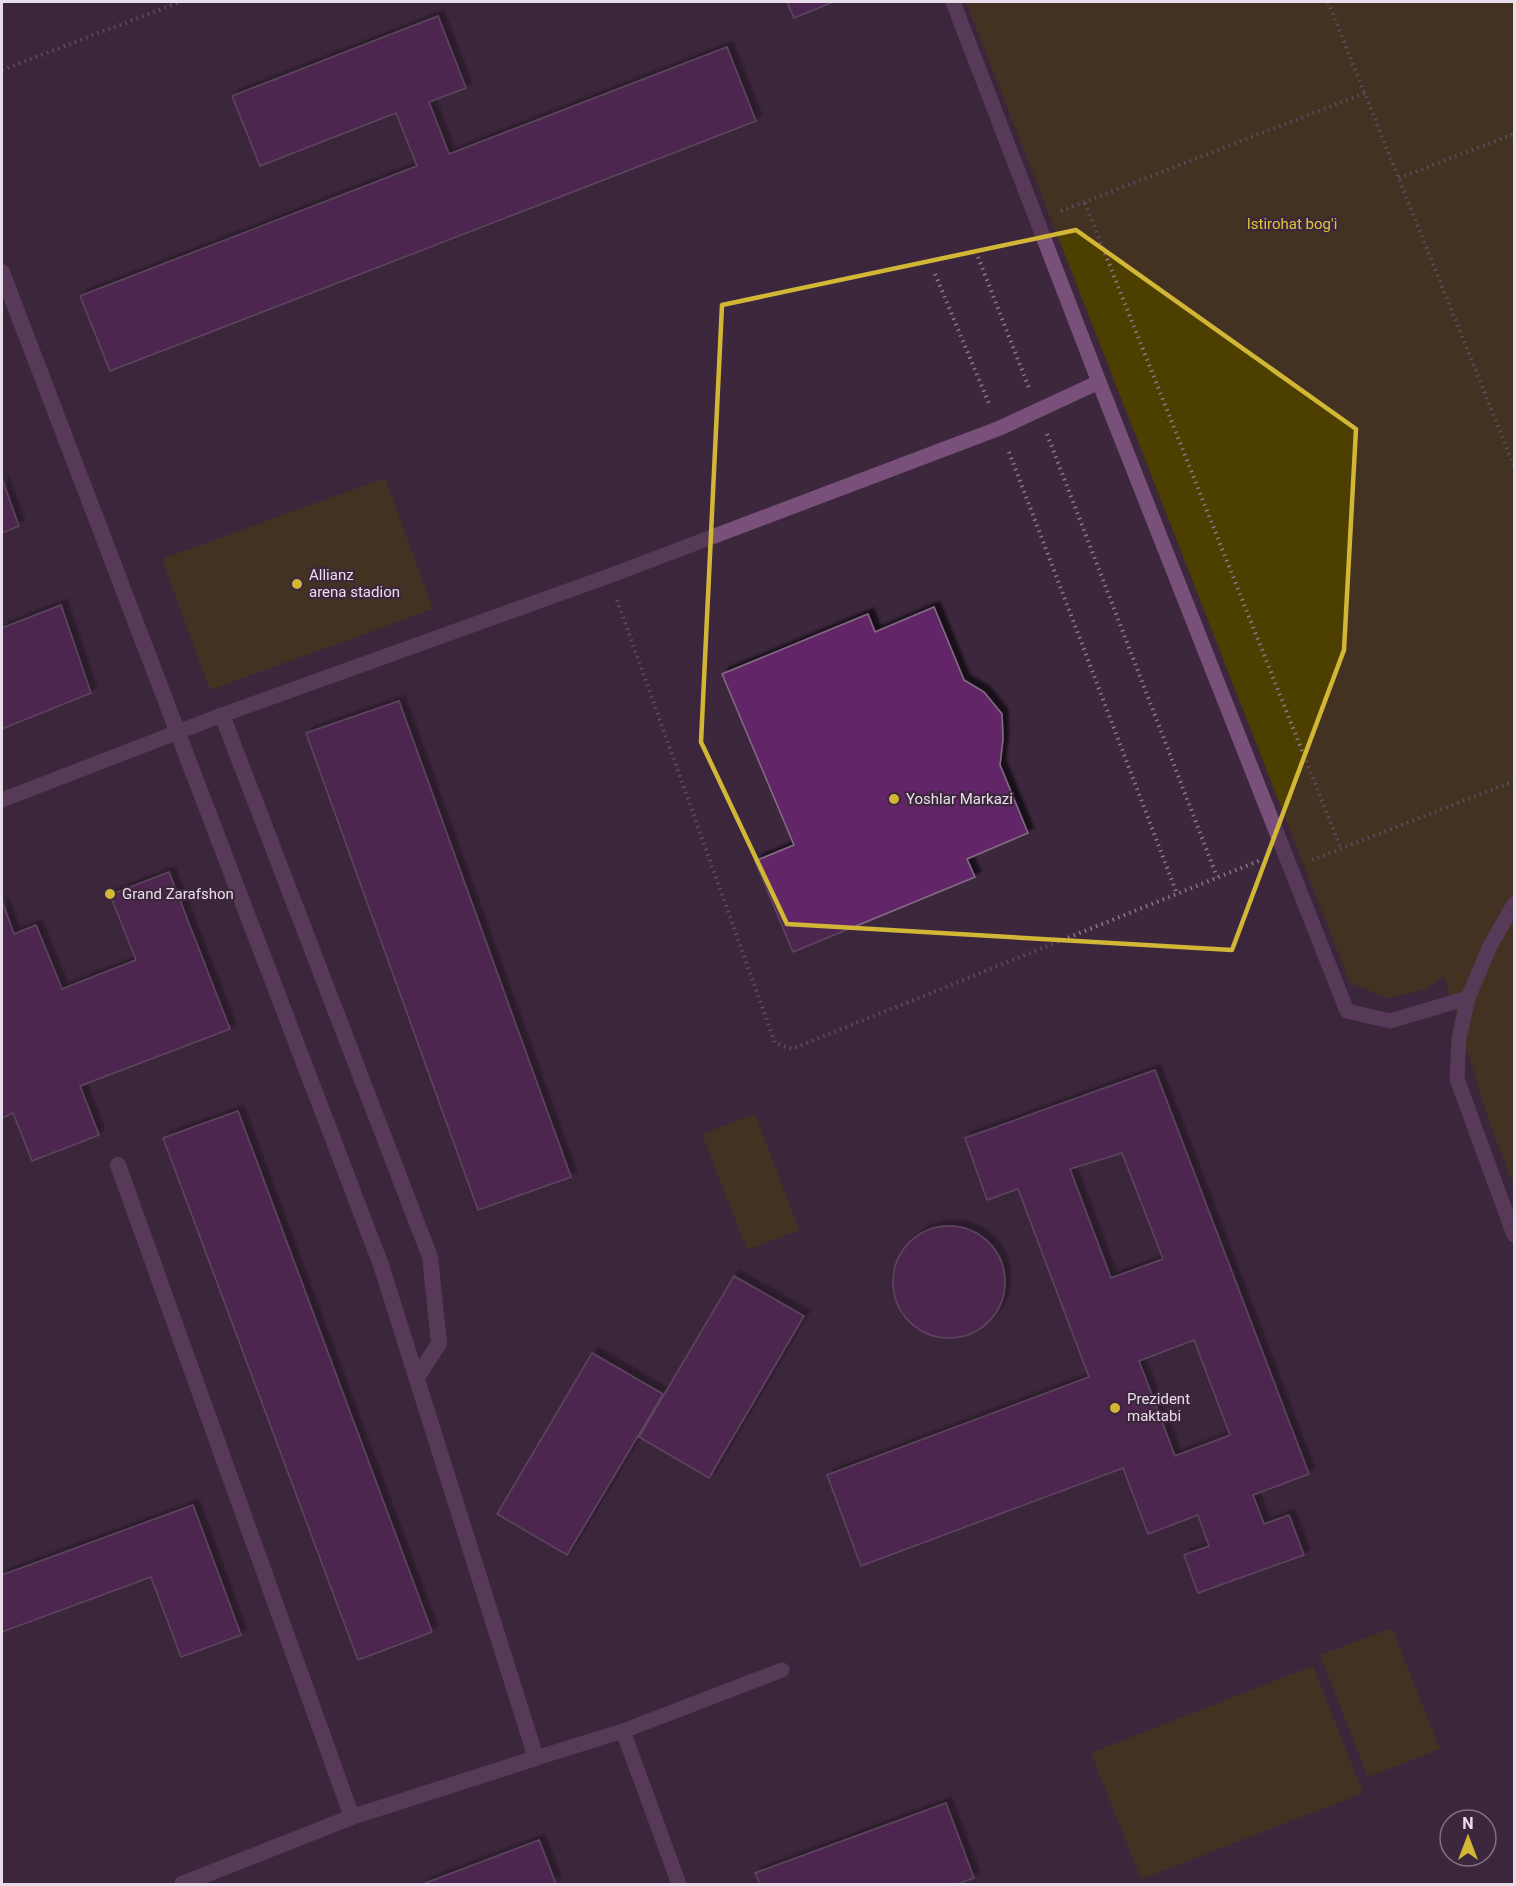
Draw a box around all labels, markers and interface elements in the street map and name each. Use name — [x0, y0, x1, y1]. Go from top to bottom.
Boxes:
park label: Istirohat bog'i — [1247, 215, 1337, 233]
place label: Allianz arena stadion — [309, 566, 400, 601]
marker: Allianz arena stadion — [290, 577, 304, 591]
place label: Yoshlar Markazi — [906, 790, 1013, 808]
marker: Yoshlar Markazi — [887, 792, 901, 806]
place label: Grand Zarafshon — [122, 885, 234, 903]
marker: Grand Zarafshon — [103, 887, 117, 901]
place label: Prezident maktabi — [1127, 1390, 1190, 1425]
marker: Prezident maktabi — [1108, 1401, 1122, 1415]
north arrow — [1438, 1808, 1498, 1868]
text: N — [1462, 1814, 1474, 1833]

